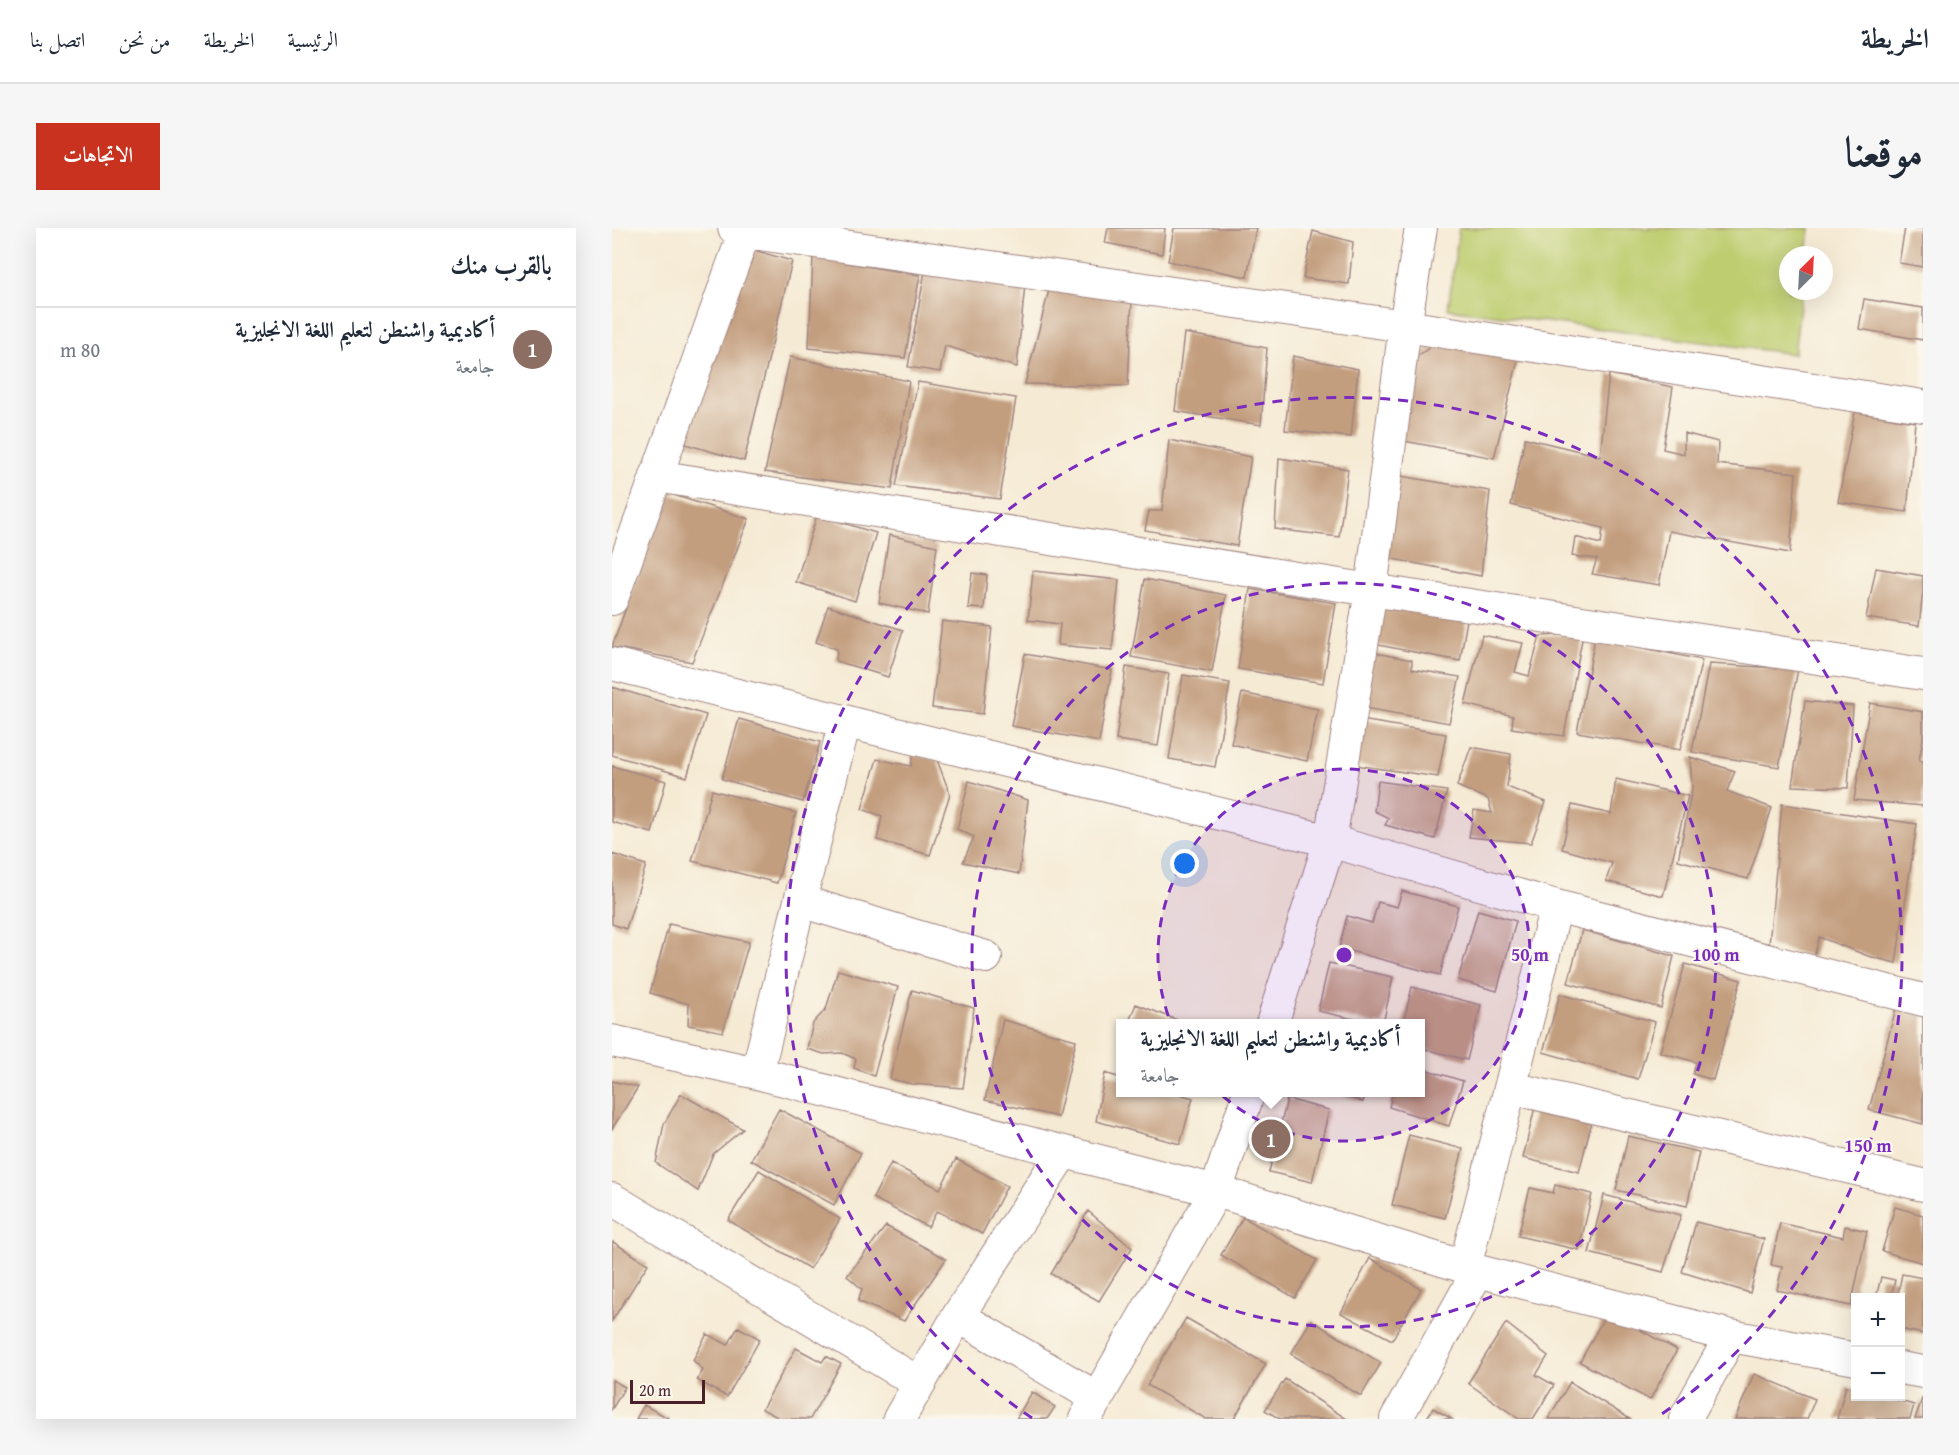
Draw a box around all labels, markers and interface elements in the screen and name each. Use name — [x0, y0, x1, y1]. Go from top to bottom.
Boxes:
text: الخريطة — [1861, 17, 1929, 58]
text: اتصل بنا — [30, 24, 85, 55]
text: من نحن — [118, 24, 171, 55]
text: الخريطة — [204, 24, 255, 55]
text: الرئيسية — [288, 24, 338, 55]
text: موقعنا — [1845, 120, 1923, 181]
button: الاتجاهات — [36, 123, 160, 190]
text: بالقرب منك — [450, 245, 552, 284]
north arrow — [1779, 246, 1833, 300]
text: أكاديمية واشنطن لتعليم اللغة الانجليزية — [235, 313, 495, 345]
text: 80 m — [60, 335, 100, 364]
text: 1 — [527, 335, 538, 364]
text: جامعة — [456, 351, 495, 380]
your location — [1170, 849, 1199, 878]
text: 50 m — [1511, 941, 1550, 968]
text: 100 m — [1692, 941, 1740, 968]
centre of rings — [1334, 945, 1354, 965]
popup — [1116, 1019, 1425, 1097]
text: أكاديمية واشنطن لتعليم اللغة الانجليزية — [1141, 1022, 1400, 1054]
text: جامعة — [1141, 1060, 1180, 1089]
pin: 1 — [1252, 1116, 1290, 1162]
text: 150 m — [1844, 1132, 1892, 1159]
map controls — [1851, 1293, 1905, 1401]
button: + — [1851, 1293, 1905, 1347]
button: − — [1851, 1347, 1905, 1401]
scale bar — [630, 1377, 705, 1404]
text: 20 m — [639, 1378, 671, 1402]

